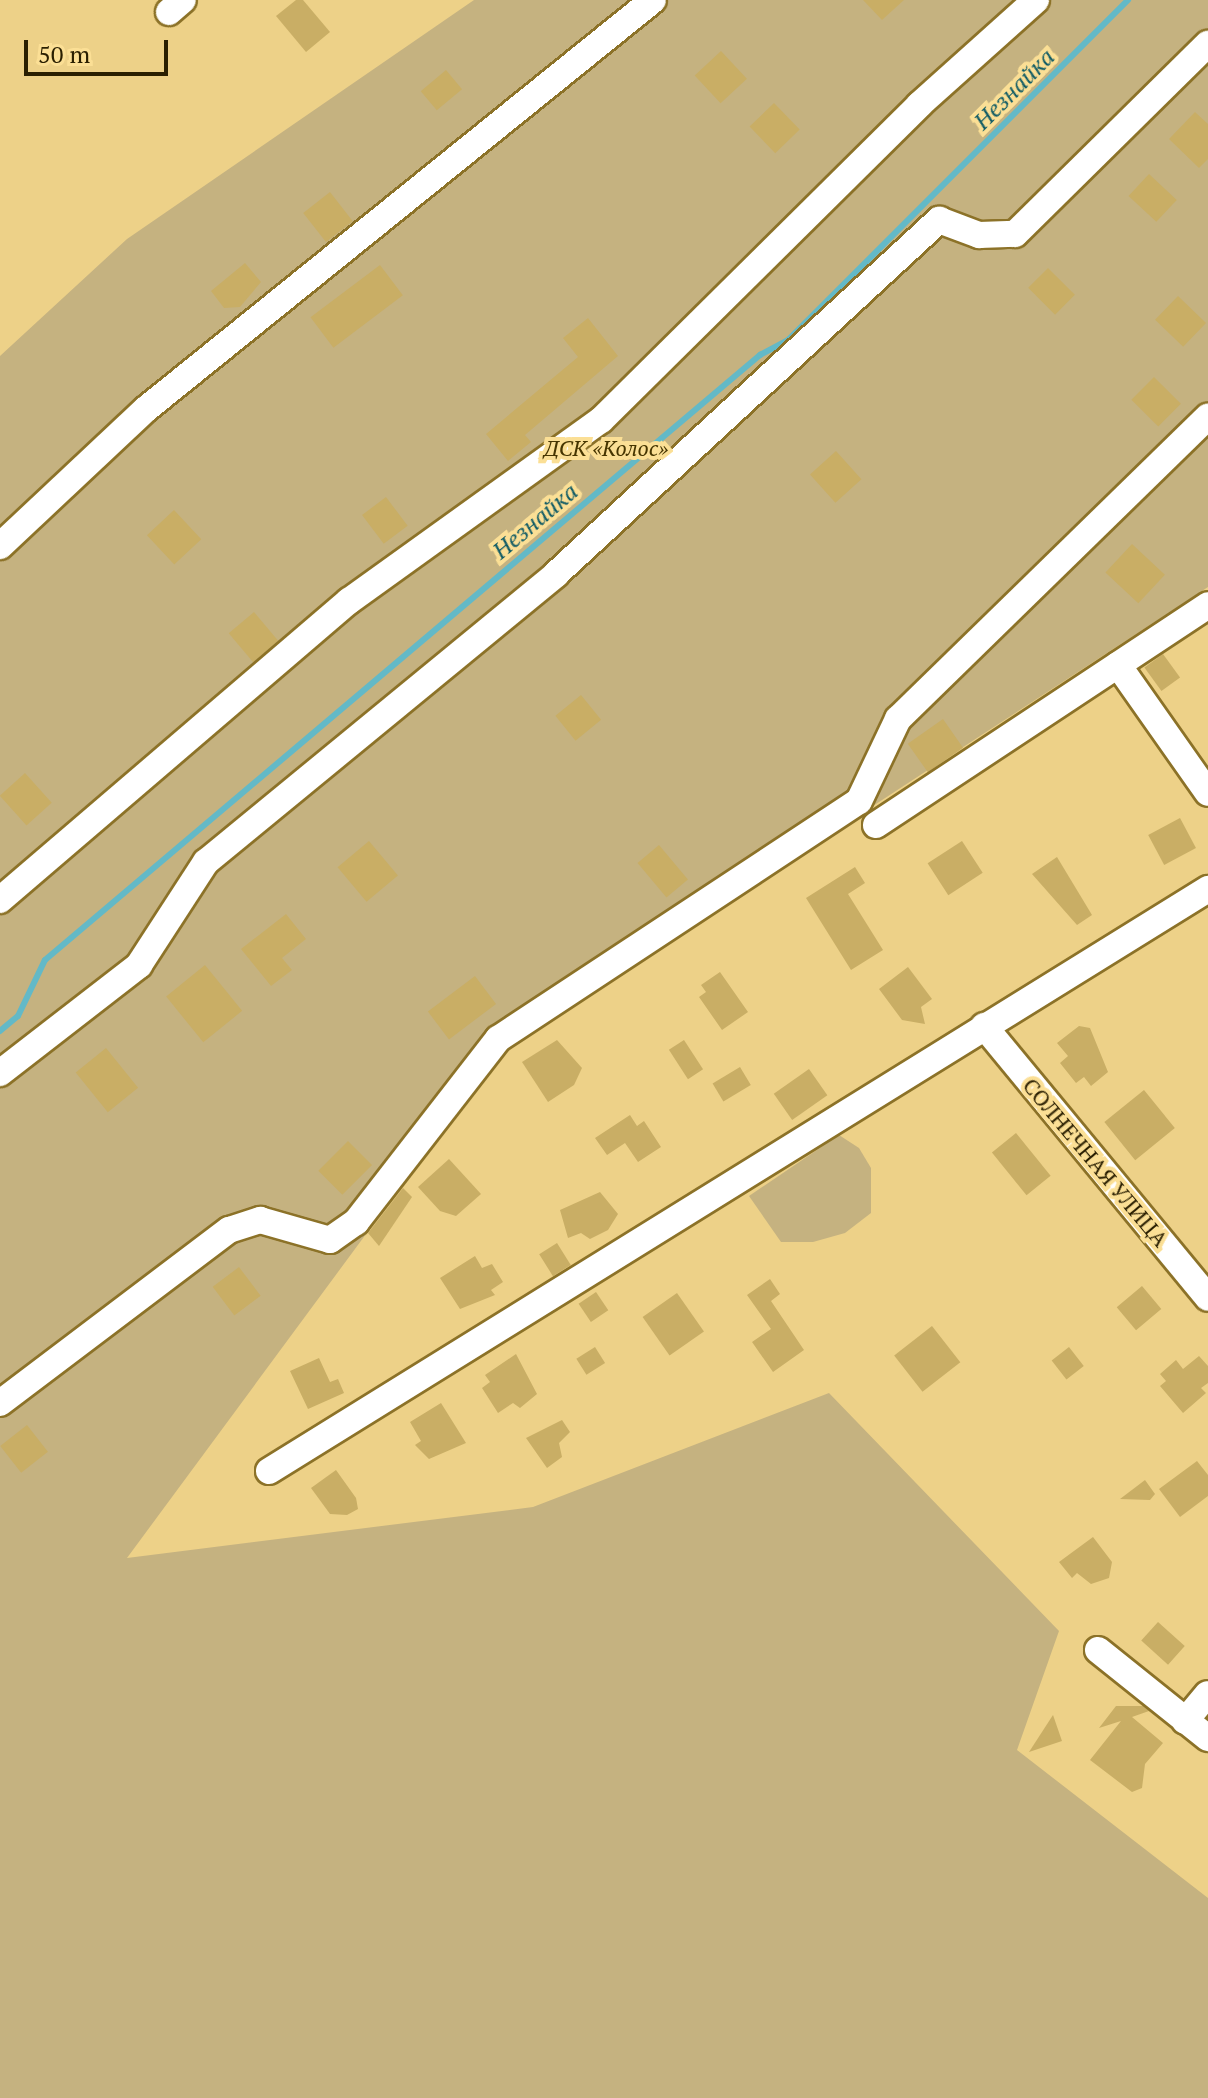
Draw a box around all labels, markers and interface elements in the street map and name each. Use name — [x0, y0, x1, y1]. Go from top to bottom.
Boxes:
scale bar — [28, 24, 172, 74]
text: 50 m — [38, 38, 90, 70]
water label: Незнайка — [968, 43, 1060, 135]
park label: ДСК «Колос» — [544, 435, 668, 461]
water label: Незнайка — [486, 477, 584, 565]
street label: СОЛНЕЧНАЯ УЛИЦА — [1018, 1072, 1174, 1252]

